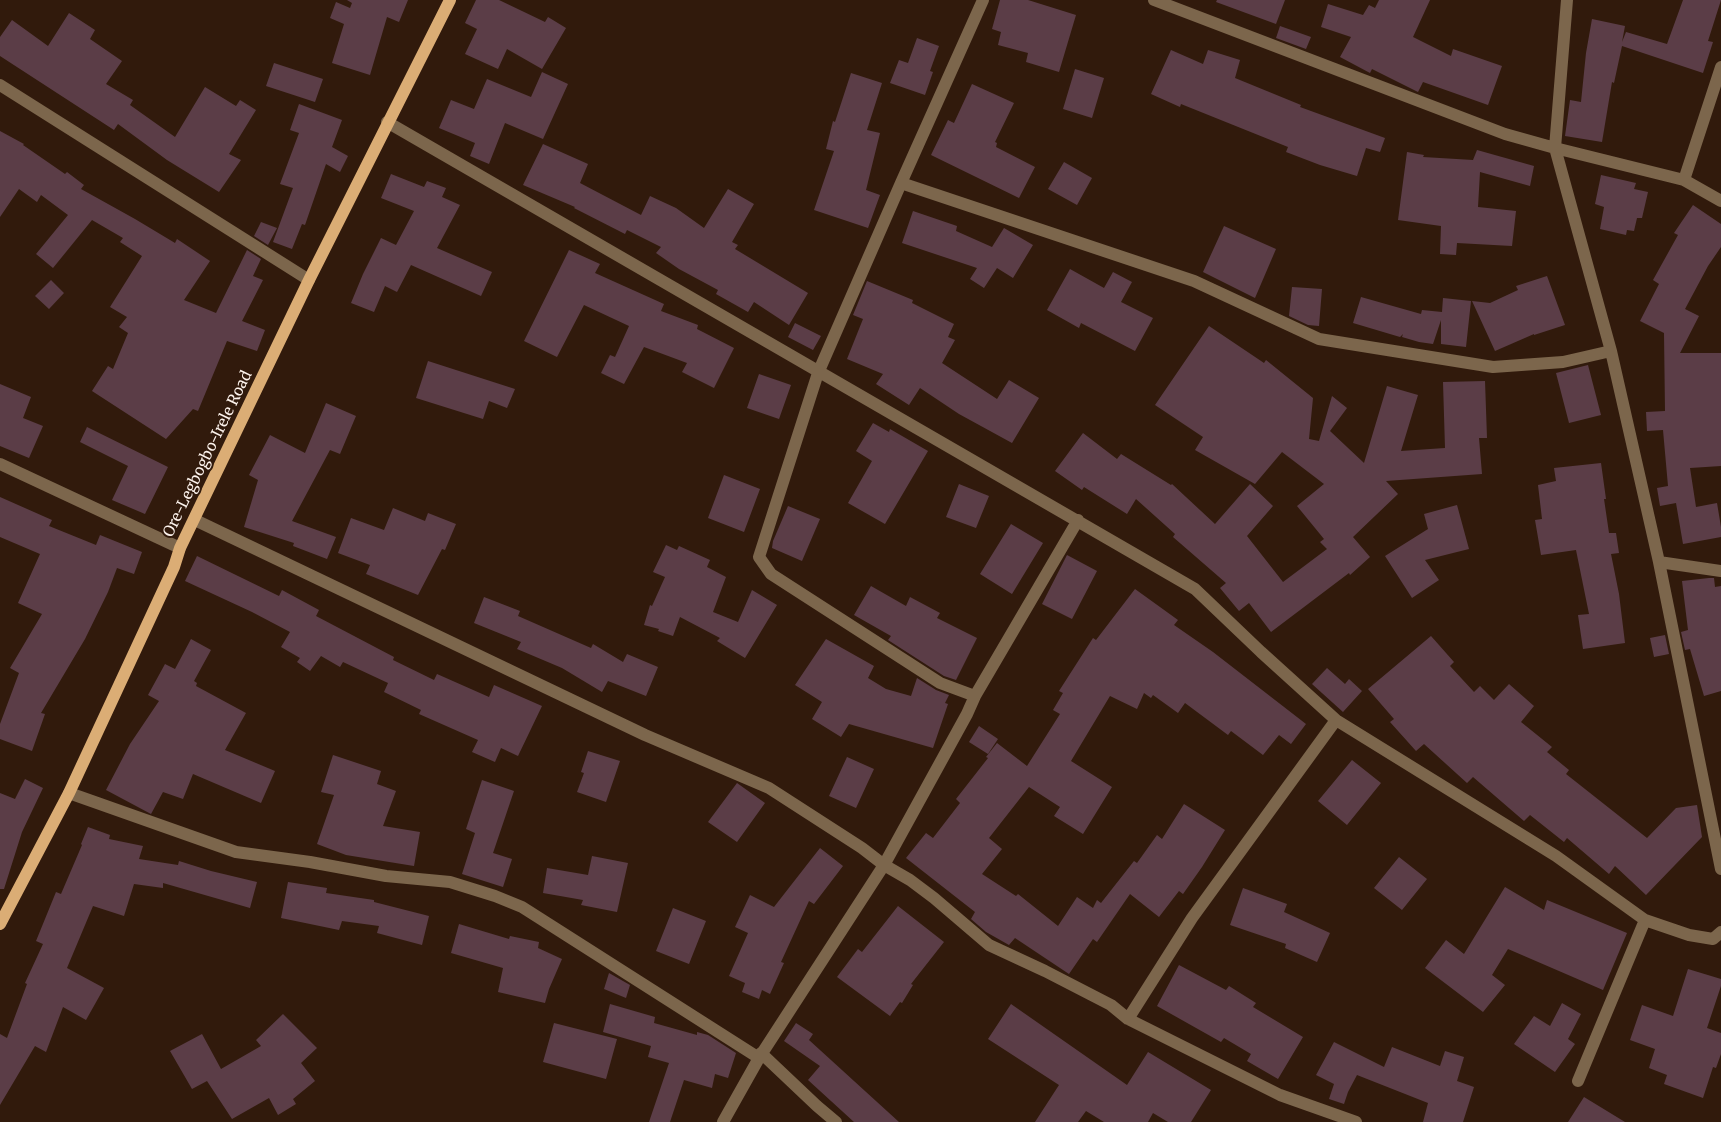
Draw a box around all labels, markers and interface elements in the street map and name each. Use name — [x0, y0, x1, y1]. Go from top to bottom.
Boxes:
street label: Ore-Legbogbo-Irele Road — [160, 368, 256, 540]

